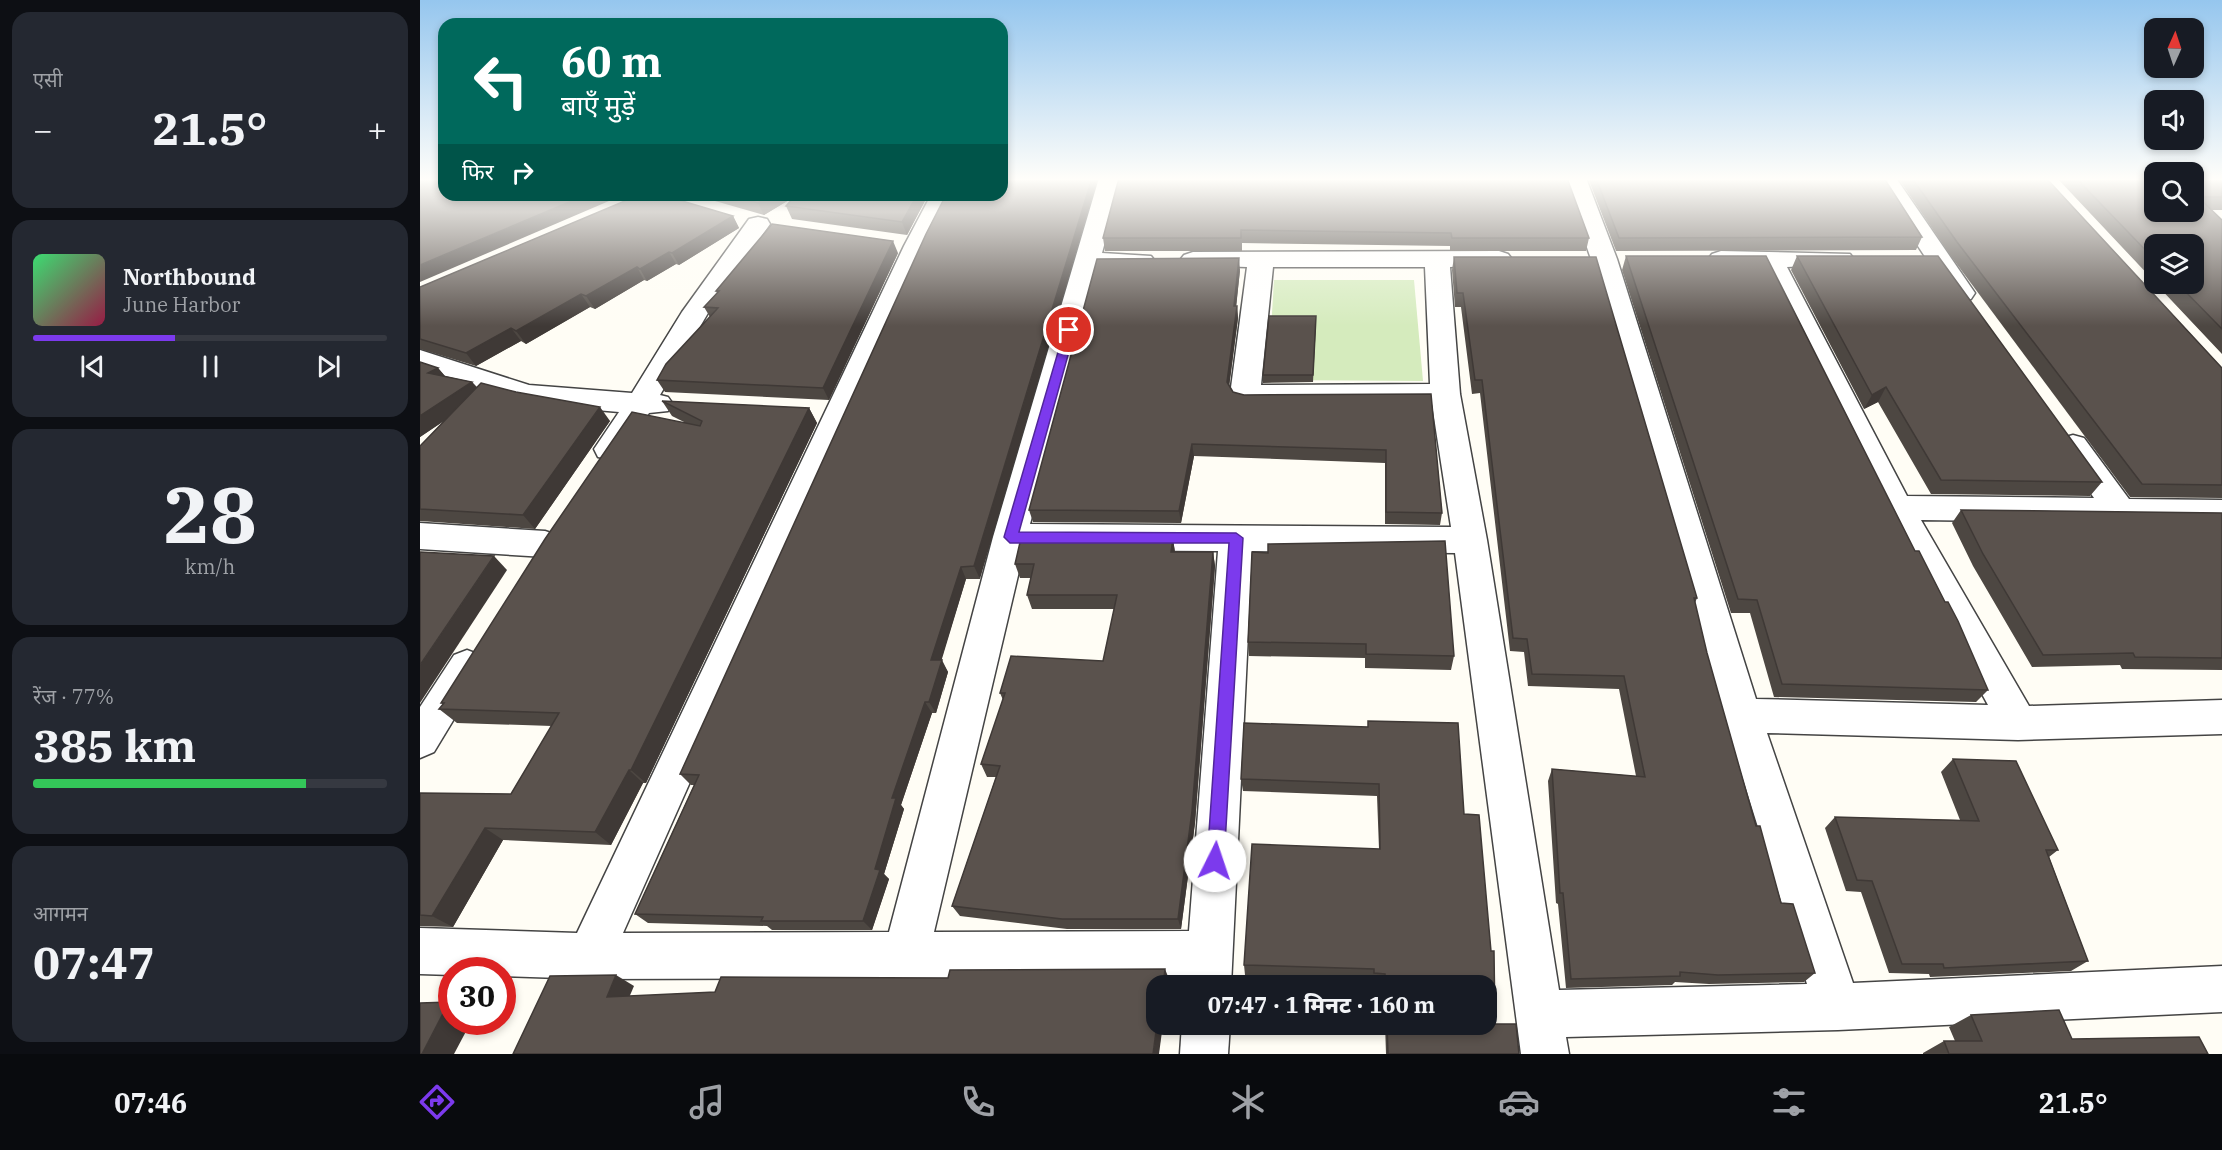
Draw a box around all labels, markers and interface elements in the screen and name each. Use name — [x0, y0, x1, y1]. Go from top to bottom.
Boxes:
north arrow — [2144, 18, 2204, 78]
map controls — [2144, 18, 2204, 294]
text: 60 m — [561, 34, 662, 89]
icon: left — [462, 42, 540, 120]
text: एसी — [33, 66, 63, 93]
text: बाएँ मुड़ें — [561, 87, 635, 122]
button: sound — [2144, 90, 2204, 150]
text: 21.5° — [153, 99, 267, 157]
text: − — [33, 108, 53, 151]
text: + — [367, 108, 387, 151]
icon: right — [506, 156, 539, 189]
text: फिर — [462, 157, 494, 186]
button: search — [2144, 162, 2204, 222]
button: layers — [2144, 234, 2204, 294]
text: Northbound — [123, 262, 256, 291]
text: June Harbor — [123, 291, 240, 318]
pin — [1043, 304, 1094, 355]
icon: arrive — [1052, 313, 1085, 346]
icon: previous — [76, 350, 109, 383]
icon: pause — [194, 350, 227, 383]
icon: next — [312, 350, 345, 383]
text: 28 — [163, 463, 257, 564]
text: km/h — [185, 553, 235, 580]
text: रेंज · 77% — [33, 683, 114, 710]
text: 385 km — [33, 716, 196, 774]
position arrow — [1183, 829, 1247, 893]
text: आगमन — [33, 900, 88, 927]
text: 07:47 — [33, 933, 155, 991]
speed limit sign: 30 — [438, 957, 516, 1035]
text: 07:47 · 1 मिनट · 160 m — [1208, 990, 1435, 1019]
icon: directions — [416, 1081, 458, 1123]
icon: music — [686, 1081, 728, 1123]
icon: phone — [957, 1081, 999, 1123]
icon: climate — [1227, 1081, 1269, 1123]
icon: car — [1498, 1081, 1540, 1123]
icon: filters — [1768, 1081, 1810, 1123]
text: 07:46 — [114, 1085, 187, 1120]
text: 21.5° — [2039, 1085, 2108, 1120]

